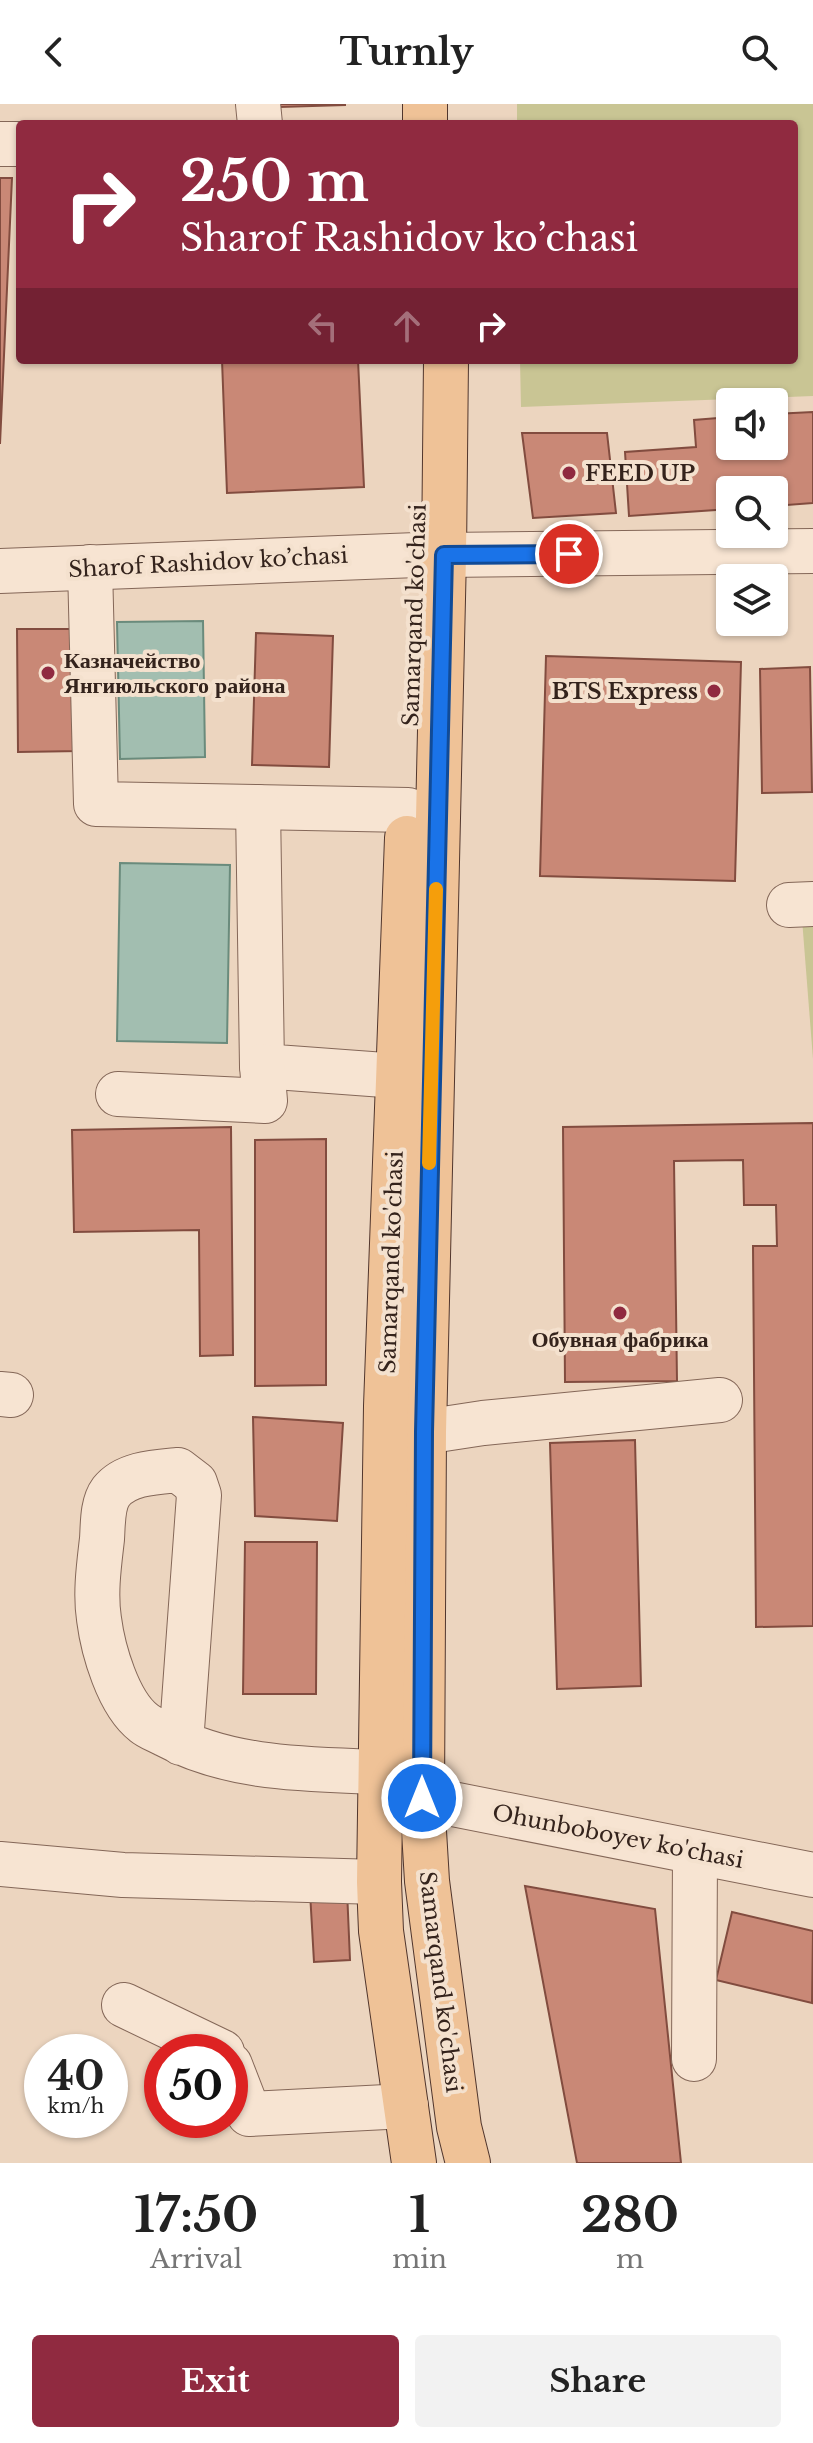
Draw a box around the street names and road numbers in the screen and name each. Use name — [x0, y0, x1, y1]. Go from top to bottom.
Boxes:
street label: Samarqand ko'chasi — [397, 503, 432, 727]
street label: Sharof Rashidov ko’chasi — [68, 542, 349, 583]
street label: Samarqand ko'chasi — [374, 1150, 409, 1374]
street label: Ohunboboyev ko'chasi — [490, 1799, 746, 1874]
street label: Samarqand ko'chasi — [414, 1870, 468, 2095]

